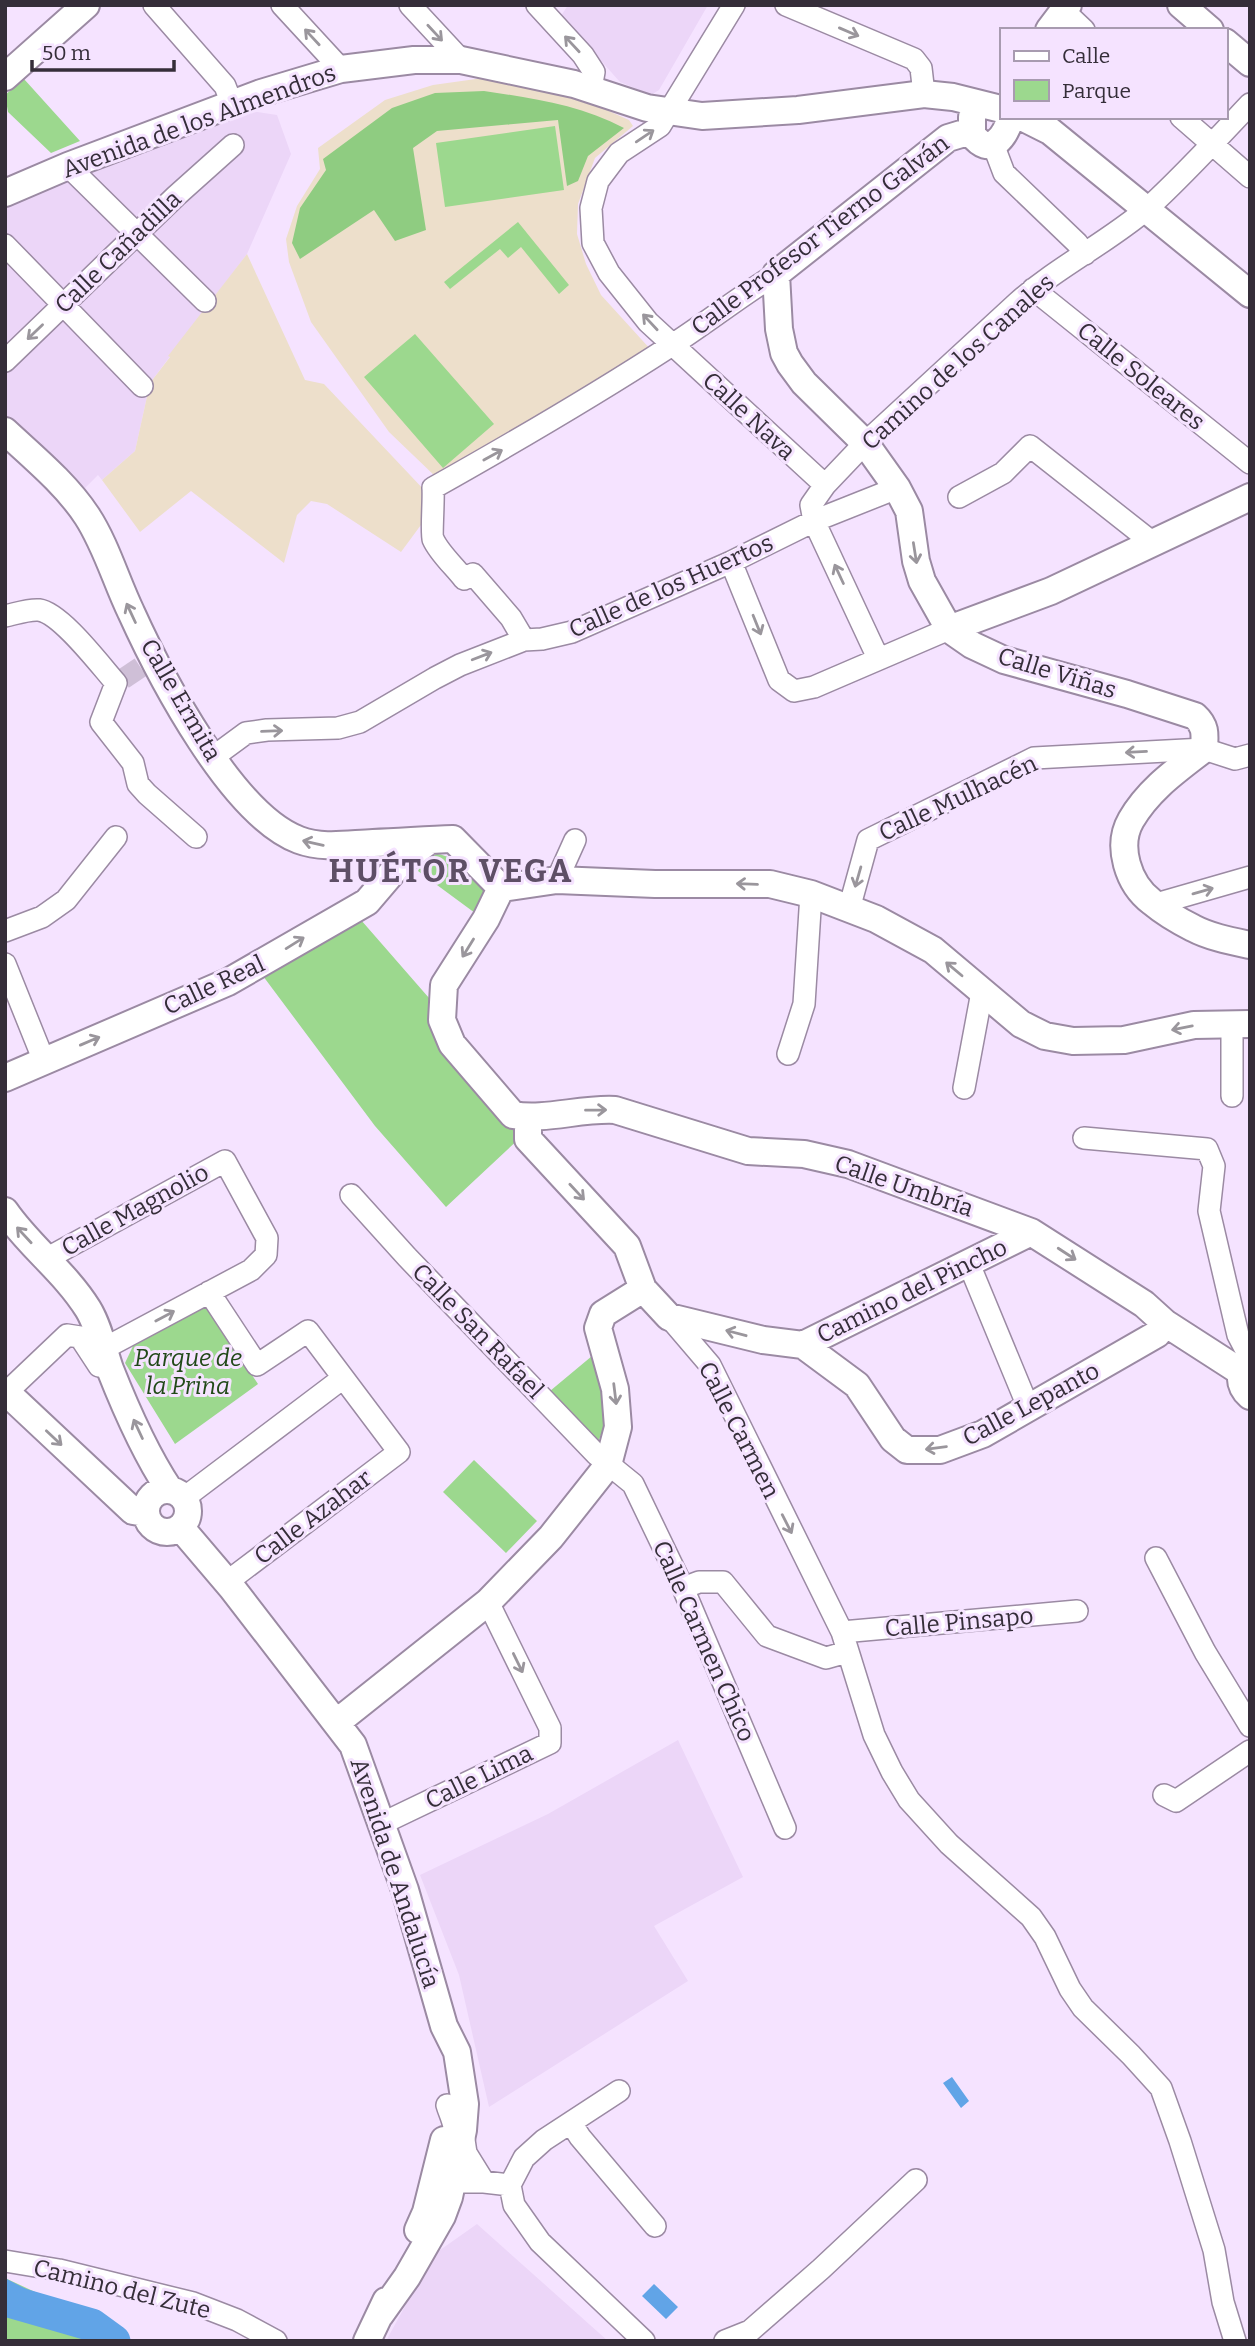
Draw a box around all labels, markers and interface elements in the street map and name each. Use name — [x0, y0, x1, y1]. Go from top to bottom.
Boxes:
one-way arrow — [427, 24, 444, 41]
one-way arrow — [838, 26, 859, 39]
scale bar — [32, 28, 173, 72]
legend — [1000, 28, 1227, 119]
one-way arrow — [303, 29, 320, 46]
one-way arrow — [564, 36, 581, 53]
text: 50 m — [42, 40, 91, 66]
text: Calle — [1062, 43, 1110, 69]
street label: Avenida de los Almendros — [58, 58, 340, 184]
text: Parque — [1062, 78, 1131, 104]
one-way arrow — [635, 129, 654, 143]
street label: Calle Profesor Tierno Galván — [686, 129, 954, 341]
street label: Calle Cañadilla — [49, 185, 187, 319]
street label: Camino de los Canales — [856, 268, 1060, 456]
one-way arrow — [641, 314, 658, 331]
street label: Calle Soleares — [1072, 316, 1210, 436]
one-way arrow — [27, 323, 44, 340]
street label: Calle Nava — [697, 366, 801, 466]
one-way arrow — [482, 448, 502, 462]
street label: Calle de los Huertos — [565, 528, 777, 644]
one-way arrow — [909, 541, 922, 564]
one-way arrow — [832, 564, 845, 585]
one-way arrow — [124, 603, 138, 624]
one-way arrow — [751, 614, 764, 635]
street label: Calle Ermita — [135, 634, 227, 766]
street label: Calle Viñas — [994, 642, 1120, 704]
one-way arrow — [471, 649, 492, 662]
one-way arrow — [260, 724, 283, 737]
one-way arrow — [1125, 746, 1148, 759]
street label: Calle Mulhacén — [874, 749, 1042, 847]
one-way arrow — [302, 836, 325, 849]
district label: HUÉTOR VEGA — [329, 850, 573, 890]
one-way arrow — [850, 865, 863, 887]
one-way arrow — [736, 877, 759, 890]
one-way arrow — [1191, 883, 1213, 896]
one-way arrow — [285, 936, 305, 950]
one-way arrow — [460, 937, 474, 957]
street label: Calle Real — [159, 949, 269, 1021]
one-way arrow — [946, 961, 964, 977]
one-way arrow — [1171, 1022, 1194, 1035]
one-way arrow — [79, 1034, 101, 1047]
one-way arrow — [584, 1103, 607, 1117]
street label: Calle Umbría — [831, 1149, 977, 1223]
street label: Calle Magnolio — [57, 1158, 213, 1262]
one-way arrow — [569, 1183, 585, 1201]
one-way arrow — [16, 1227, 33, 1244]
street label: Camino del Pincho — [812, 1233, 1012, 1349]
one-way arrow — [1057, 1247, 1076, 1261]
street label: Calle San Rafael — [407, 1258, 550, 1404]
one-way arrow — [154, 1308, 175, 1322]
one-way arrow — [725, 1326, 748, 1339]
park label: Parque de la Prina — [134, 1344, 242, 1400]
street label: Calle Lepanto — [958, 1356, 1104, 1452]
street label: Calle Carmen — [693, 1357, 785, 1503]
one-way arrow — [608, 1382, 621, 1405]
one-way arrow — [131, 1419, 144, 1440]
one-way arrow — [45, 1429, 62, 1446]
one-way arrow — [925, 1442, 948, 1455]
street label: Calle Azahar — [249, 1464, 378, 1570]
one-way arrow — [781, 1513, 795, 1534]
street label: Calle Carmen Chico — [647, 1536, 761, 1746]
street label: Calle Pinsapo — [884, 1602, 1034, 1642]
one-way arrow — [511, 1652, 525, 1673]
street label: Calle Lima — [421, 1739, 537, 1815]
street label: Avenida de Andalucía — [345, 1755, 445, 1991]
street label: Camino del Zute — [30, 2253, 214, 2325]

